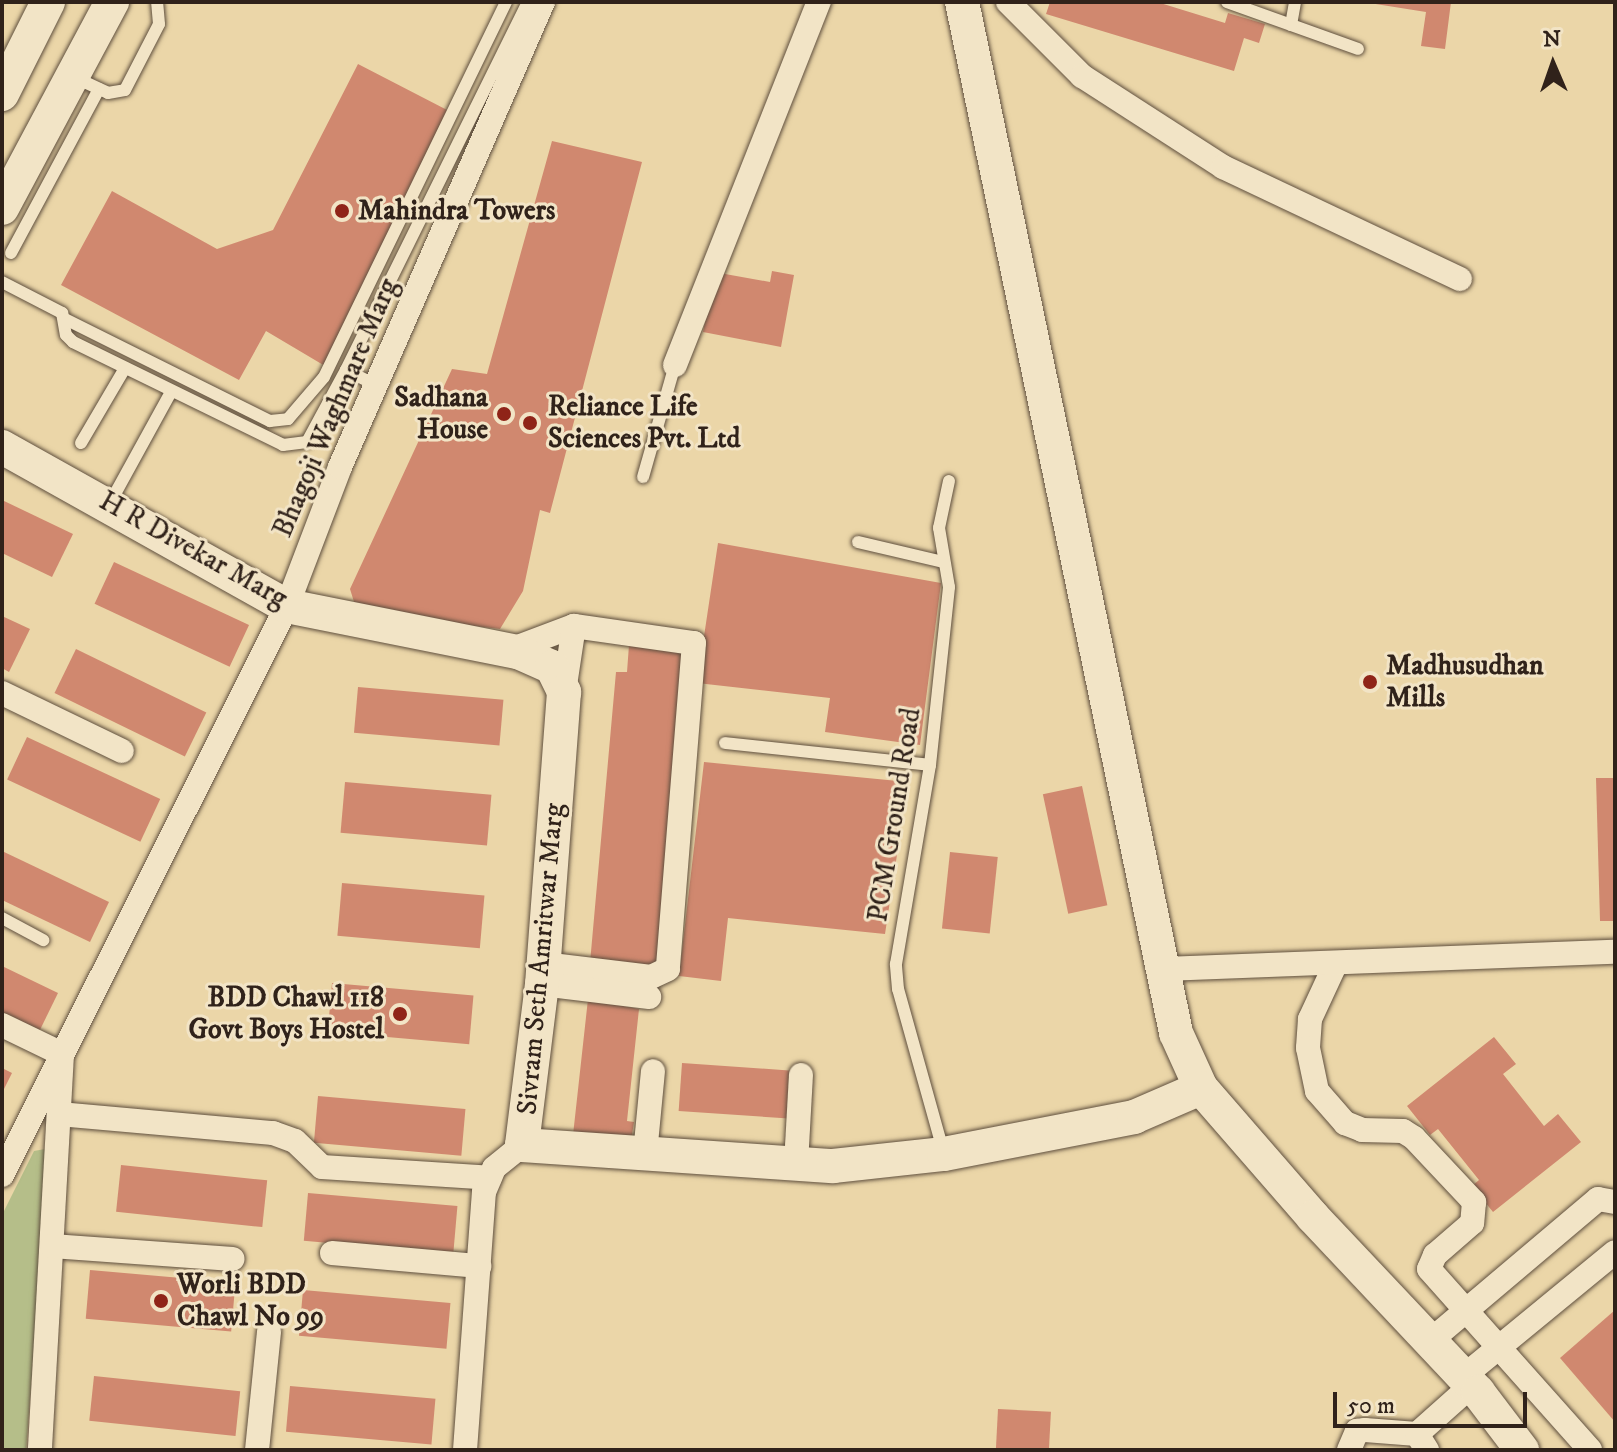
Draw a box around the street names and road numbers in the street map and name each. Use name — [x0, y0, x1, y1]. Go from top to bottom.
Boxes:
street label: Bhagoji Waghmare Marg — [266, 273, 406, 543]
street label: H R Divekar Marg — [93, 484, 293, 616]
street label: PCM Ground Road — [862, 706, 928, 924]
street label: Sivram Seth Amritwar Marg — [511, 802, 571, 1116]

